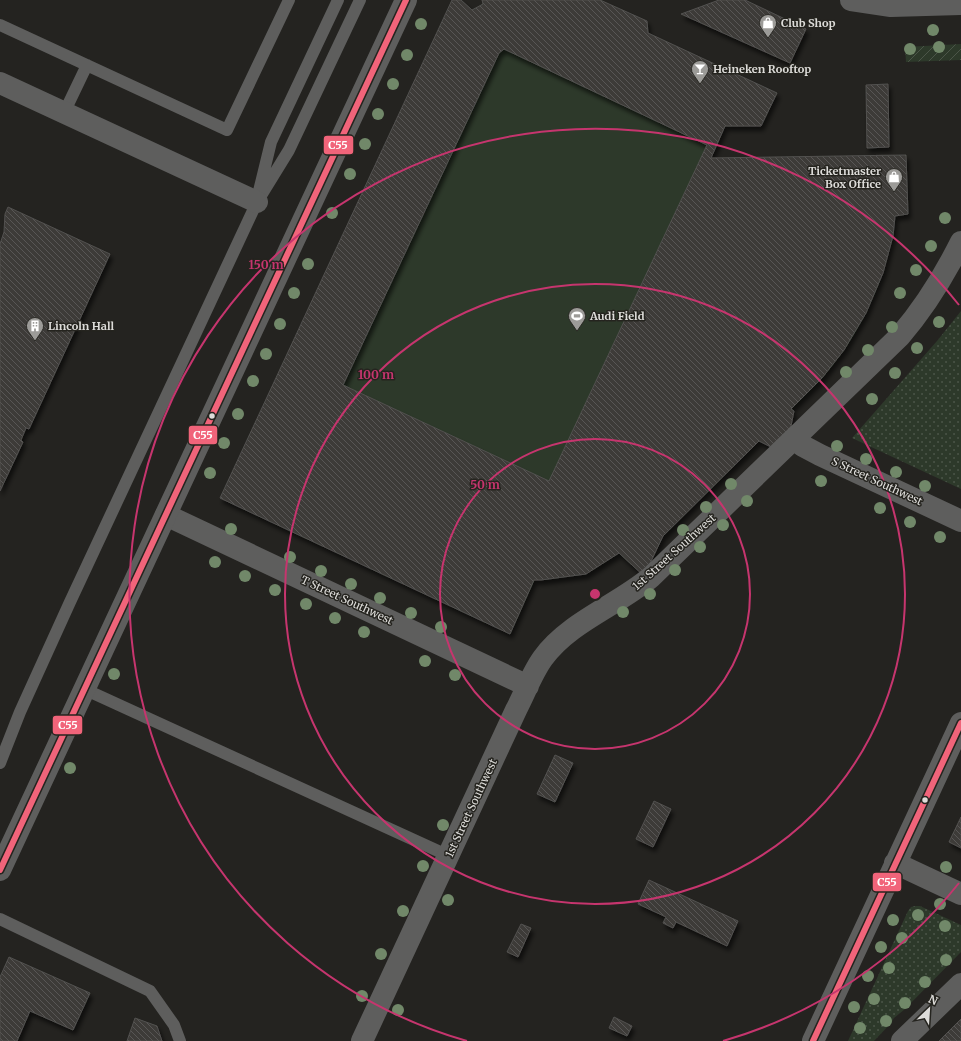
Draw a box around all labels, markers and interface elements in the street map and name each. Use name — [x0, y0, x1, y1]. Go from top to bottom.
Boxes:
shop icon: Club Shop — [758, 13, 778, 38]
place label: Club Shop — [781, 16, 835, 30]
bar icon: Heineken Rooftop — [690, 59, 710, 84]
place label: Heineken Rooftop — [713, 62, 811, 76]
line badge: C55 — [323, 135, 354, 155]
text: C55 — [328, 138, 348, 152]
place label: Ticketmaster Box Office — [808, 164, 881, 191]
shop icon: Ticketmaster Box Office — [884, 167, 904, 192]
text: 150 m — [249, 257, 284, 272]
sports icon: Audi Field — [567, 306, 587, 331]
place label: Audi Field — [589, 309, 645, 323]
building icon: Lincoln Hall — [25, 316, 45, 341]
place label: Lincoln Hall — [48, 319, 115, 333]
text: 100 m — [358, 367, 394, 382]
unlabelled marker — [207, 411, 217, 421]
line badge: C55 — [188, 425, 218, 445]
text: C55 — [193, 428, 213, 442]
street label: S Street Southwest — [829, 454, 926, 509]
text: 50 m — [470, 477, 500, 492]
street label: 1st Street Southwest — [629, 510, 719, 593]
street label: T Street Southwest — [299, 572, 396, 628]
centre of rings — [588, 587, 602, 601]
line badge: C55 — [52, 715, 83, 735]
text: C55 — [58, 718, 78, 732]
street label: 1st Street Southwest — [442, 756, 500, 860]
unlabelled marker — [920, 795, 930, 805]
line badge: C55 — [872, 872, 902, 892]
text: C55 — [877, 875, 897, 889]
north arrow — [909, 989, 949, 1029]
text: N — [926, 992, 940, 1008]

